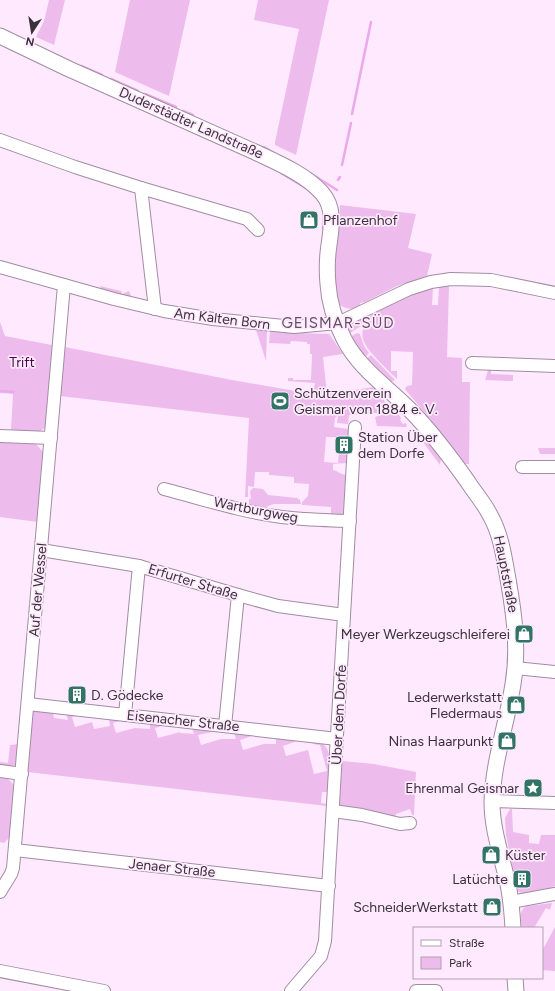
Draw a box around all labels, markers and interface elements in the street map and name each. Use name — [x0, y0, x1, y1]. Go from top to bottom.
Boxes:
north arrow — [12, 12, 52, 52]
text: N — [25, 34, 36, 49]
street label: Duderstädter Landstraße — [116, 84, 266, 163]
shop icon: Pflanzenhof — [298, 209, 320, 231]
place label: Pflanzenhof — [323, 212, 399, 229]
street label: Am Kalten Born — [173, 305, 271, 333]
district label: GEISMAR-SÜD — [281, 314, 395, 332]
park label: Trift — [9, 354, 35, 371]
place label: Schützenverein Geismar von 1884 e. V. — [294, 385, 438, 418]
sports icon: Schützenverein Geismar von 1884 e. V. — [269, 390, 291, 412]
place label: Station Über dem Dorfe — [358, 429, 438, 462]
building icon: Station Über dem Dorfe — [333, 434, 355, 456]
street label: Wartburgweg — [212, 493, 300, 527]
street label: Hauptstraße — [490, 534, 522, 614]
street label: Auf der Wessel — [25, 542, 51, 638]
street label: Erfurter Straße — [146, 560, 240, 604]
shop icon: Meyer Werkzeugschleiferei — [513, 623, 535, 645]
place label: Meyer Werkzeugschleiferei — [341, 626, 510, 643]
street label: Über dem Dorfe — [328, 664, 350, 766]
building icon: D. Gödecke — [66, 684, 88, 706]
place label: D. Gödecke — [91, 687, 164, 704]
place label: Lederwerkstatt Fledermaus — [407, 689, 502, 722]
shop icon: Lederwerkstatt Fledermaus — [505, 694, 527, 716]
street label: Eisenacher Straße — [126, 707, 241, 735]
shop icon: Ninas Haarpunkt — [496, 730, 518, 752]
place label: Ninas Haarpunkt — [388, 733, 493, 750]
place icon: Ehrenmal Geismar — [522, 777, 544, 799]
place label: Ehrenmal Geismar — [405, 780, 519, 797]
shop icon: Küster — [480, 844, 502, 866]
place label: Küster — [505, 847, 546, 864]
street label: Jenaer Straße — [128, 855, 216, 881]
building icon: Latüchte — [511, 868, 533, 890]
place label: Latüchte — [452, 871, 508, 888]
shop icon: SchneiderWerkstatt — [481, 896, 503, 918]
place label: SchneiderWerkstatt — [353, 899, 478, 916]
legend — [413, 927, 543, 979]
text: Straße — [449, 936, 485, 950]
text: Park — [449, 956, 472, 970]

